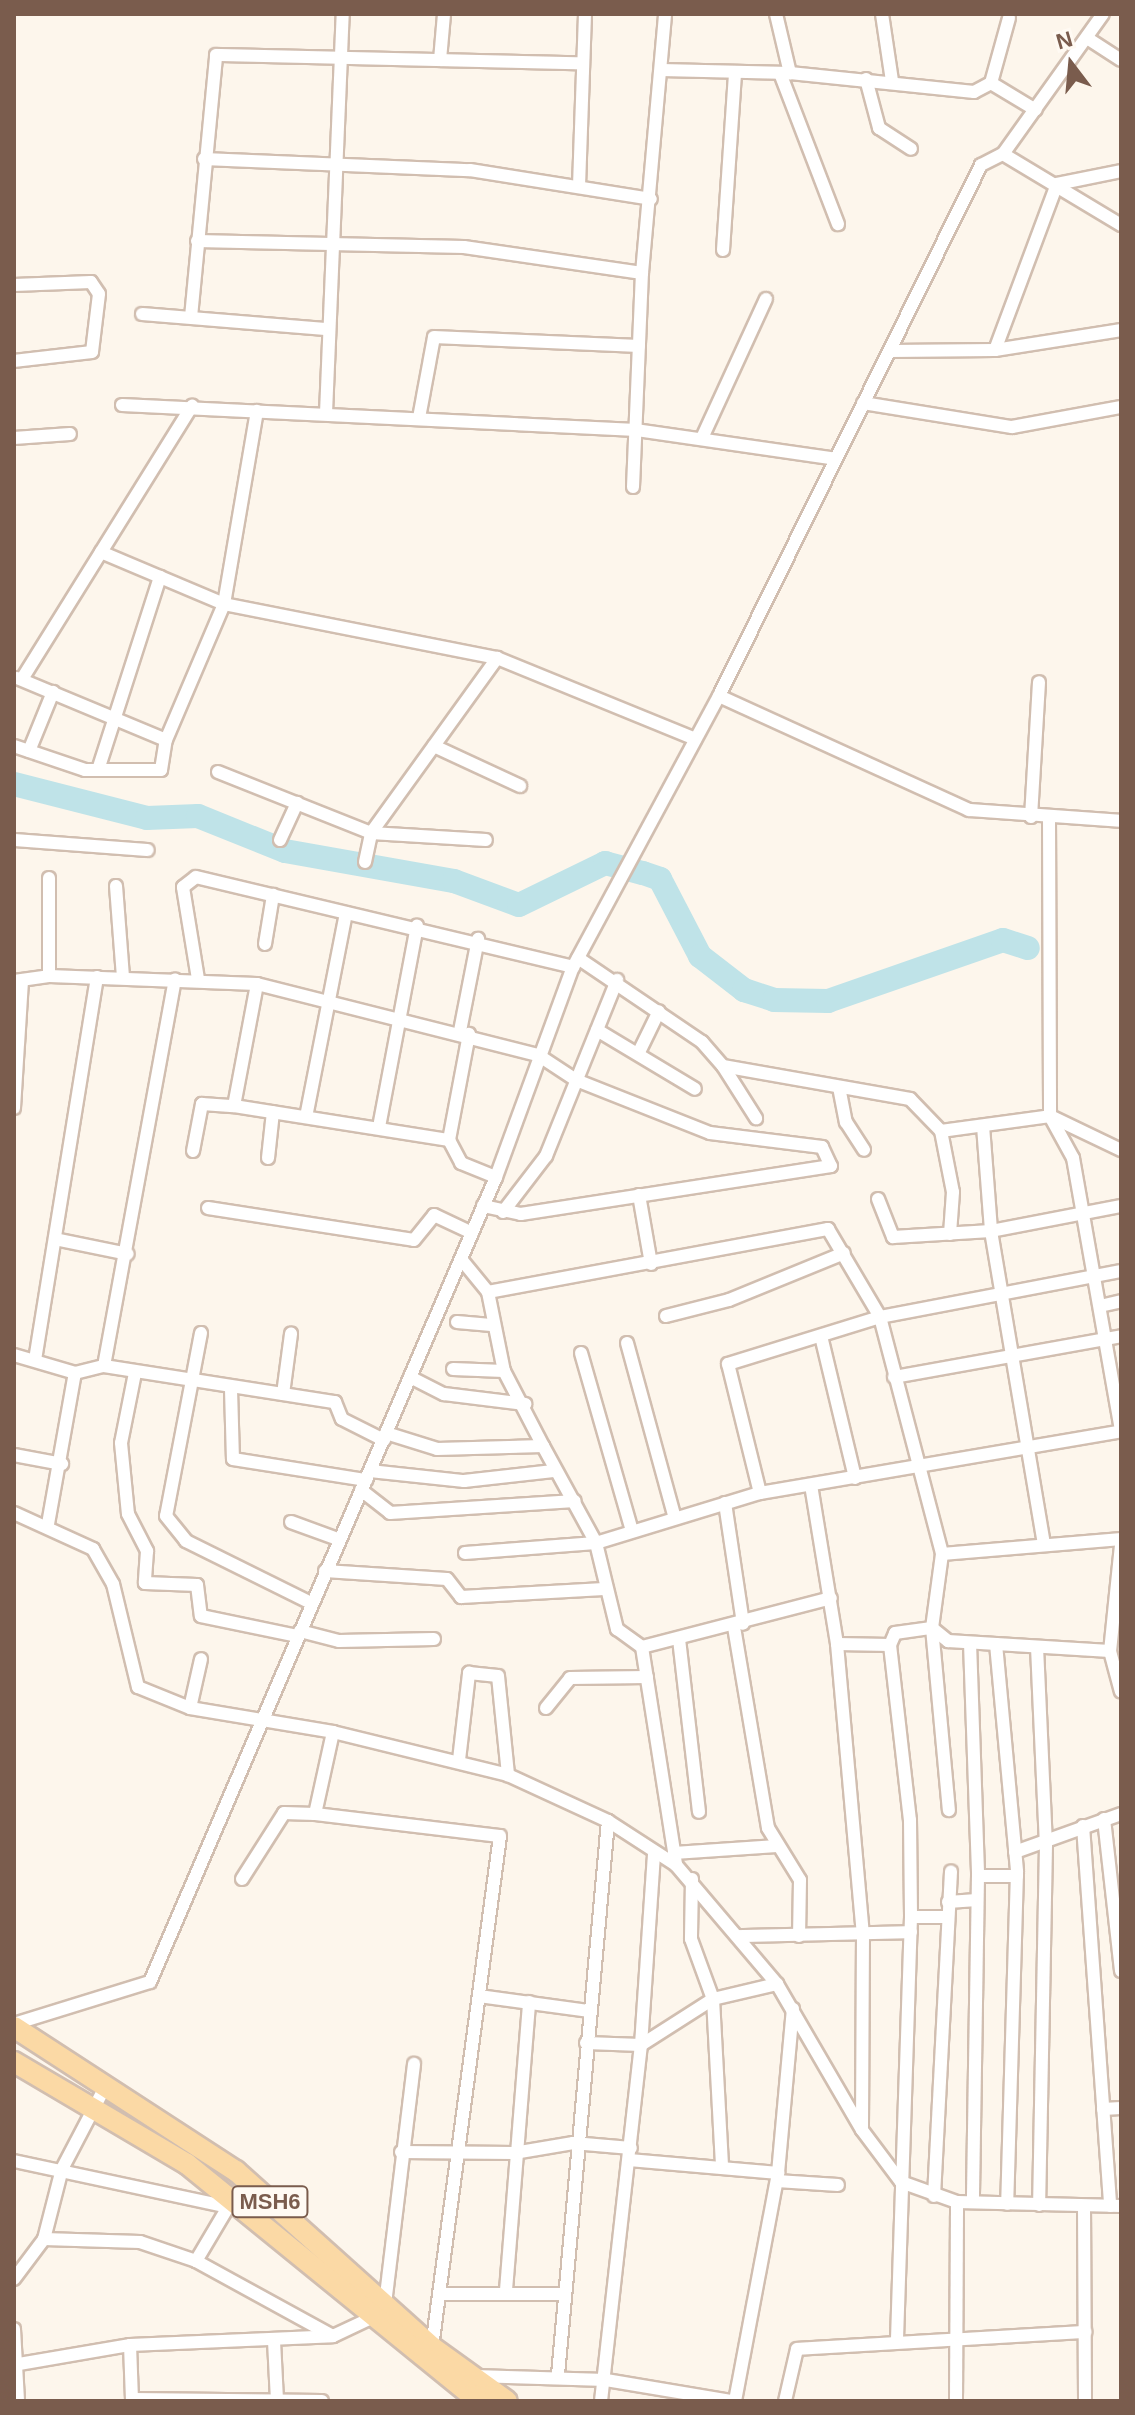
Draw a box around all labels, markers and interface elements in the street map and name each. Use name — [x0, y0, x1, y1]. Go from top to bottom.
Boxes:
north arrow — [1031, 24, 1111, 104]
text: N — [1053, 26, 1075, 55]
road number: MSH6 — [230, 2184, 310, 2220]

